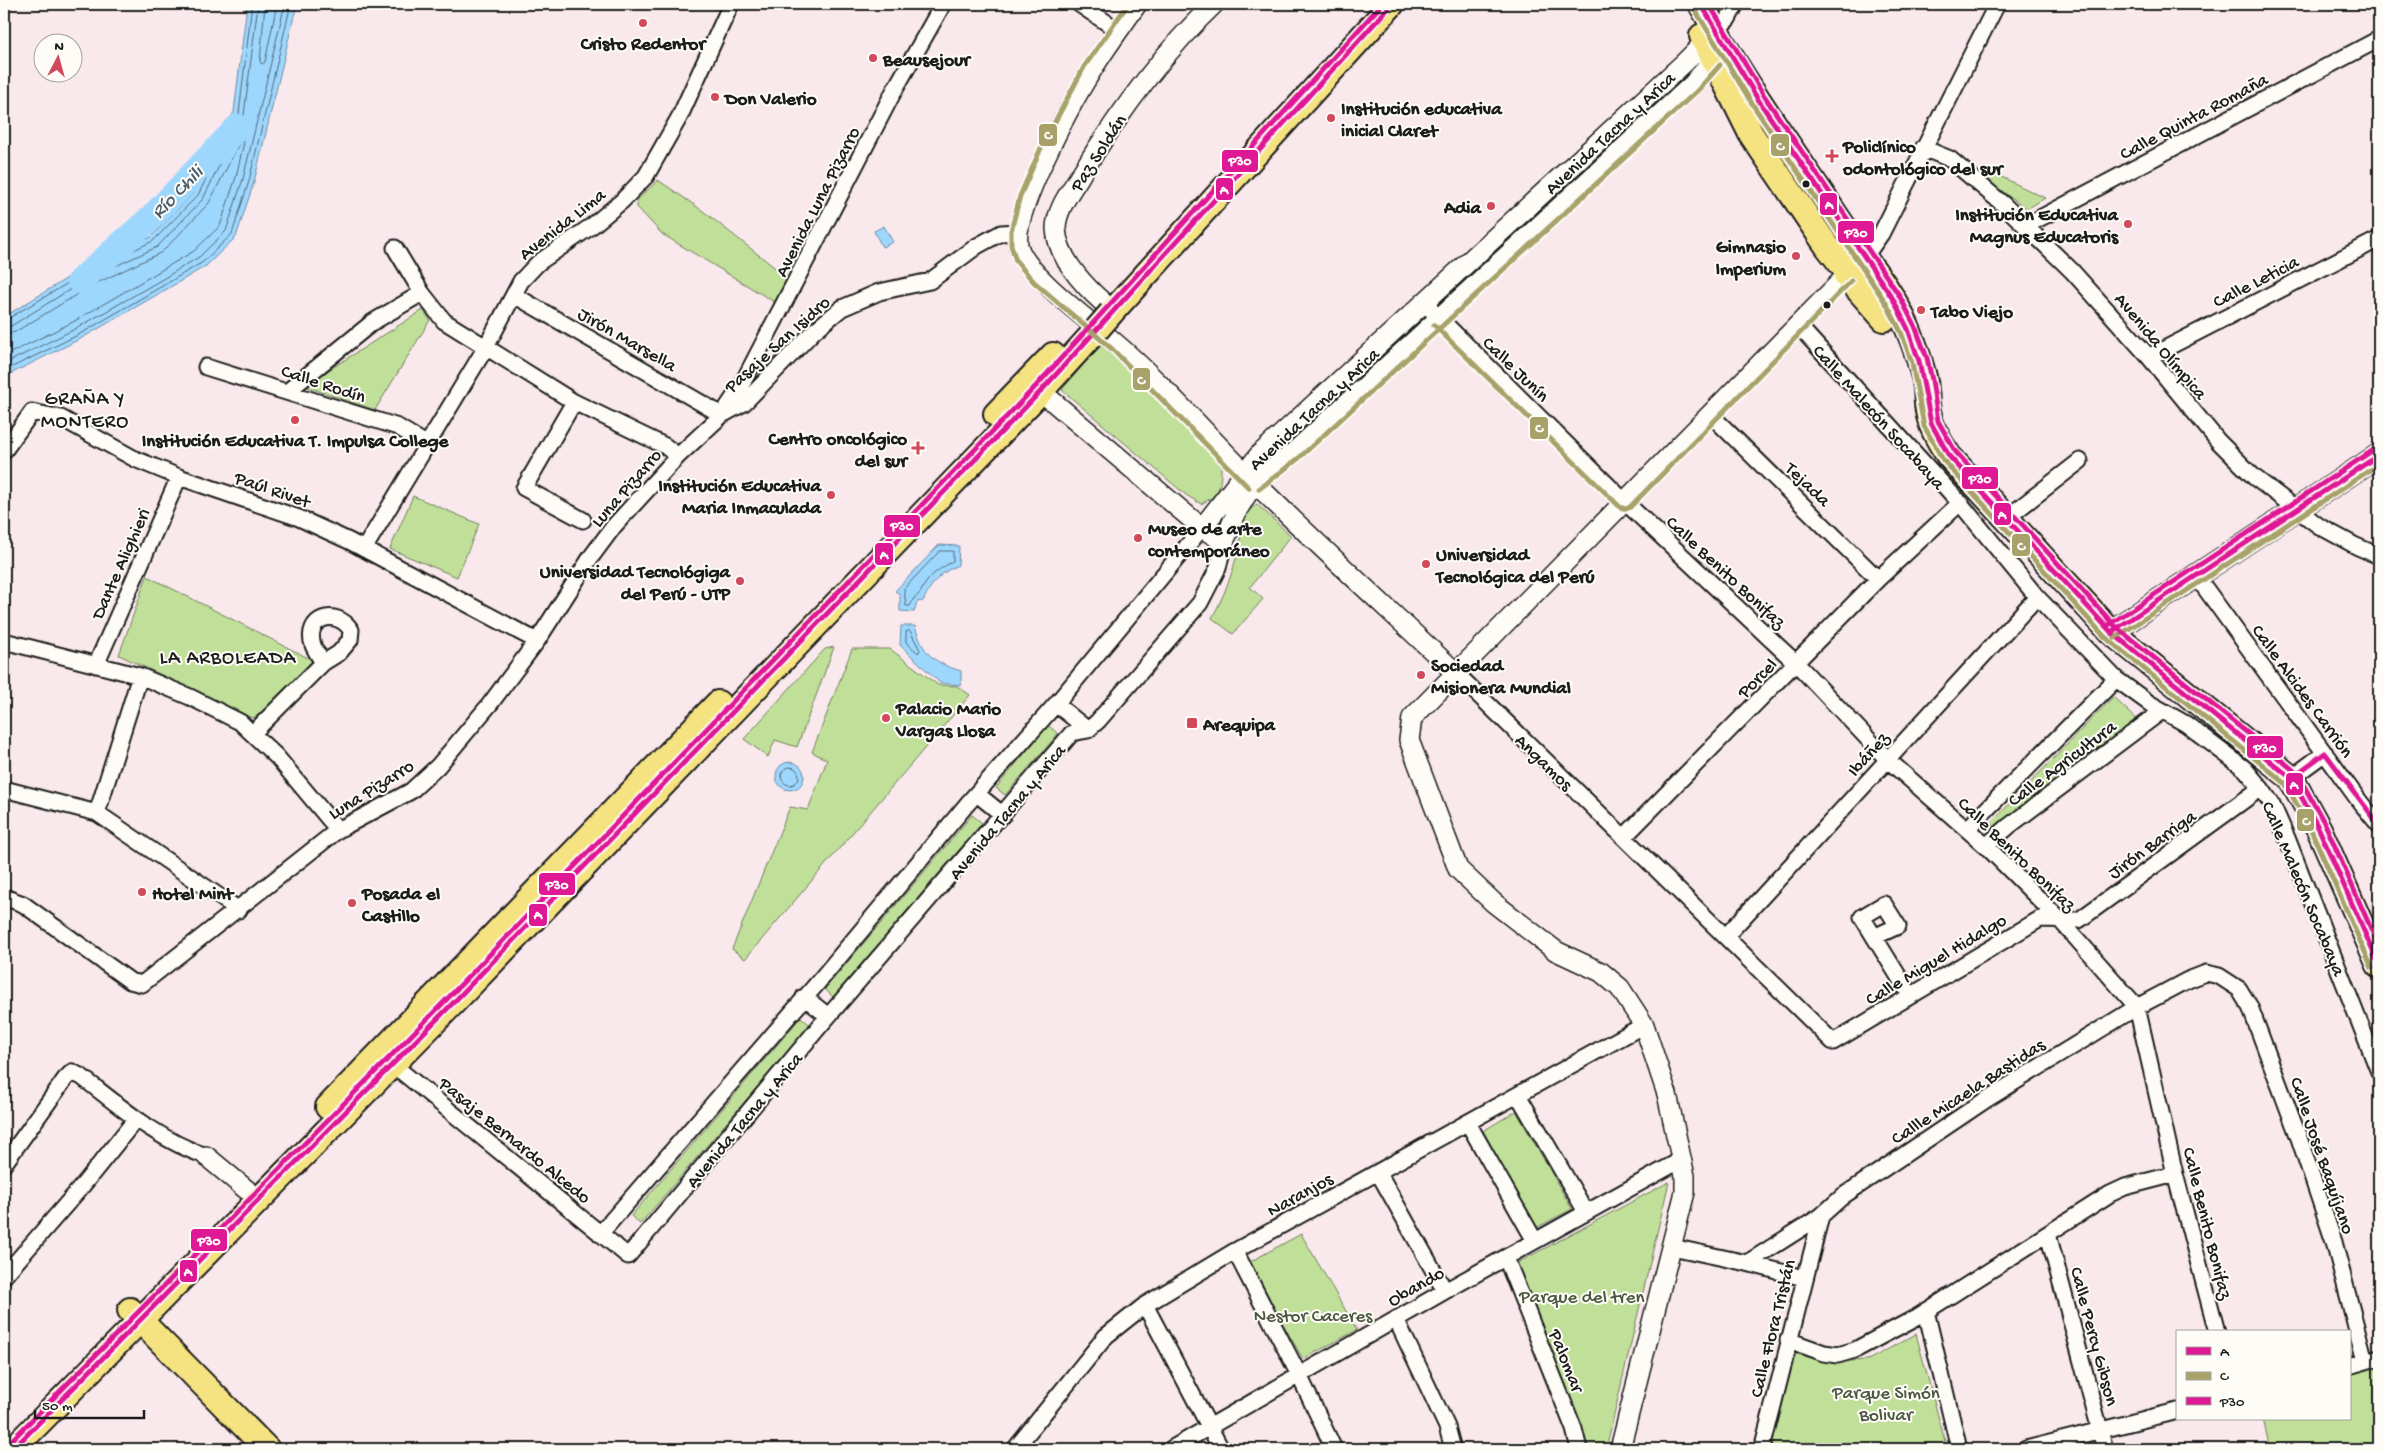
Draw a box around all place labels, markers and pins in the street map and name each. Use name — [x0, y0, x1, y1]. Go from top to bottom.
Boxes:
marker: Cristo Redentor — [637, 17, 649, 29]
place label: Cristo Redentor — [580, 34, 707, 57]
place label: Beausejour — [882, 50, 972, 73]
marker: Beausejour — [867, 52, 879, 64]
place label: Don Valerio — [723, 89, 817, 112]
marker: Don Valerio — [709, 91, 721, 103]
place label: Institución educativa inicial Claret — [1341, 99, 1503, 144]
marker: Institución educativa inicial Claret — [1325, 112, 1337, 124]
place label: Policlínico odontológico del sur — [1842, 137, 2005, 182]
marker: Policlínico odontológico del sur — [1825, 149, 1839, 163]
unlabelled marker — [1801, 179, 1811, 189]
place label: Adia — [1443, 198, 1482, 221]
marker: Adia — [1485, 200, 1497, 212]
place label: Institución Educativa Magnus Educatoris — [1955, 205, 2119, 250]
marker: Institución Educativa Magnus Educatoris — [2122, 218, 2134, 230]
place label: Gimnasio Imperium — [1716, 237, 1787, 282]
marker: Gimnasio Imperium — [1790, 250, 1802, 262]
unlabelled marker — [1822, 300, 1832, 310]
place label: Tabo Viejo — [1929, 302, 2013, 325]
marker: Tabo Viejo — [1915, 304, 1927, 316]
marker: Institución Educativa T. Impulsa College — [289, 414, 301, 426]
place label: Centro oncológico del sur — [768, 429, 909, 474]
place label: Institución Educativa T. Impulsa College — [142, 431, 449, 454]
marker: Centro oncológico del sur — [911, 441, 925, 455]
place label: Institución Educativa Maria Inmaculada — [658, 476, 822, 521]
marker: Institución Educativa Maria Inmaculada — [825, 489, 837, 501]
place label: Museo de arte contemporáneo — [1148, 519, 1270, 564]
marker: Museo de arte contemporáneo — [1132, 532, 1144, 544]
place label: Universidad Tecnológica del Perú — [1434, 545, 1595, 590]
marker: Universidad Tecnológica del Perú — [1420, 558, 1432, 570]
place label: Universidad Tecnológiga del Perú - UTP — [540, 562, 732, 607]
marker: Universidad Tecnológiga del Perú - UTP — [734, 575, 746, 587]
place label: Sociedad Misionera Mundial — [1431, 656, 1571, 701]
marker: Sociedad Misionera Mundial — [1415, 669, 1427, 681]
place label: Palacio Mario Vargas Llosa — [895, 699, 1001, 744]
marker: Palacio Mario Vargas Llosa — [880, 712, 892, 724]
place label: Arequipa — [1202, 715, 1276, 738]
marker: Arequipa — [1185, 716, 1199, 730]
place label: Hotel Mint — [152, 884, 235, 907]
place label: Posada el Castillo — [361, 884, 440, 929]
marker: Hotel Mint — [136, 886, 148, 898]
marker: Posada el Castillo — [346, 897, 358, 909]

